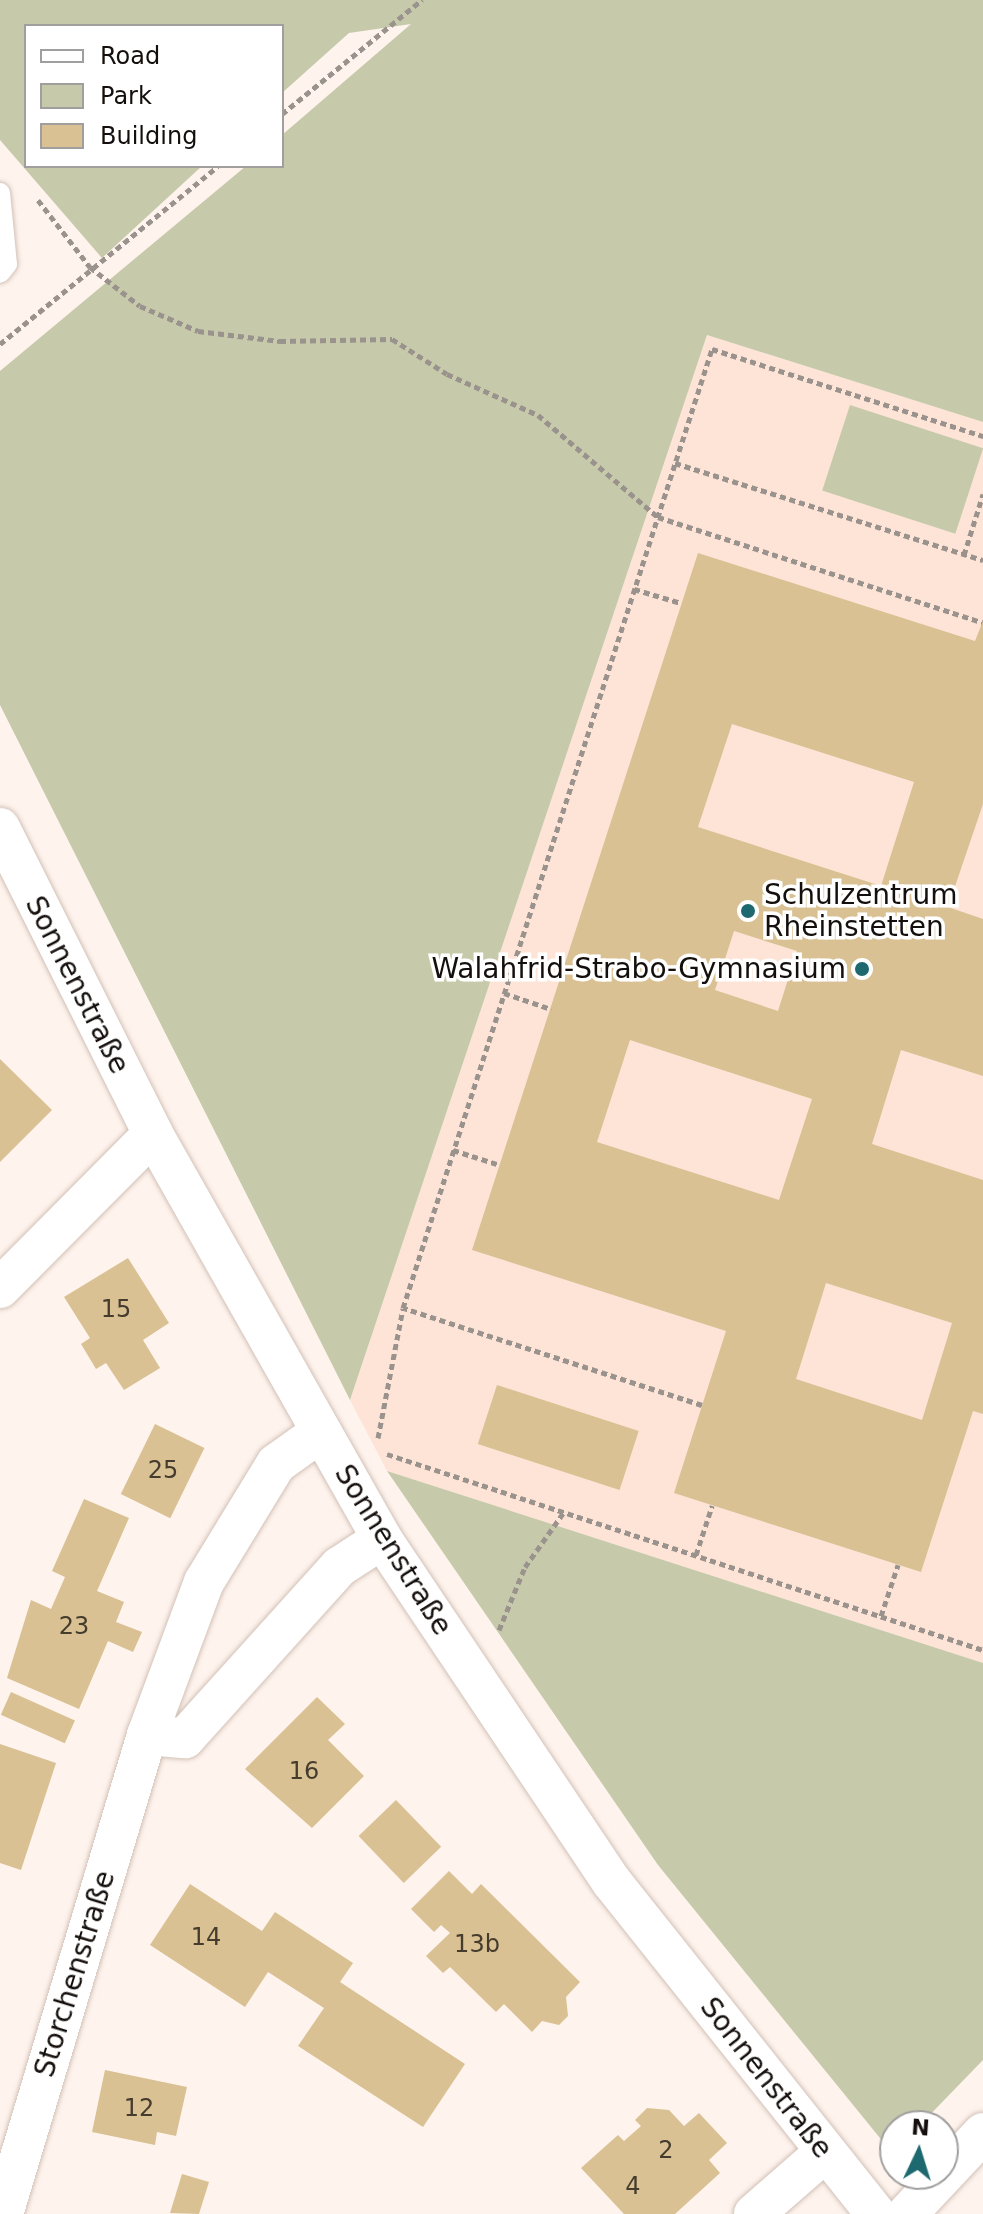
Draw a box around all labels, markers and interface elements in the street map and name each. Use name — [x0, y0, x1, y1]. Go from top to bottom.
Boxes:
legend — [24, 24, 284, 168]
text: Road — [100, 42, 160, 70]
text: Park — [100, 82, 152, 110]
text: Building — [100, 122, 197, 150]
place label: Schulzentrum Rheinstetten — [764, 878, 958, 944]
street label: Sonnenstraße — [18, 891, 136, 1079]
marker: Schulzentrum Rheinstetten — [739, 902, 757, 920]
place label: Walahfrid-Strabo-Gymnasium — [431, 952, 846, 986]
marker: Walahfrid-Strabo-Gymnasium — [853, 960, 871, 978]
house number: 15 — [101, 1296, 131, 1324]
house number: 25 — [148, 1457, 178, 1485]
street label: Sonnenstraße — [327, 1459, 459, 1641]
house number: 23 — [59, 1613, 89, 1641]
house number: 16 — [289, 1758, 319, 1786]
street label: Storchenstraße — [28, 1867, 122, 2081]
house number: 14 — [191, 1924, 221, 1952]
house number: 13b — [454, 1931, 500, 1959]
street label: Sonnenstraße — [693, 1991, 839, 2165]
house number: 12 — [124, 2095, 154, 2123]
north arrow — [879, 2110, 959, 2190]
text: N — [911, 2114, 931, 2141]
house number: 2 — [658, 2137, 674, 2165]
house number: 4 — [625, 2173, 641, 2201]

